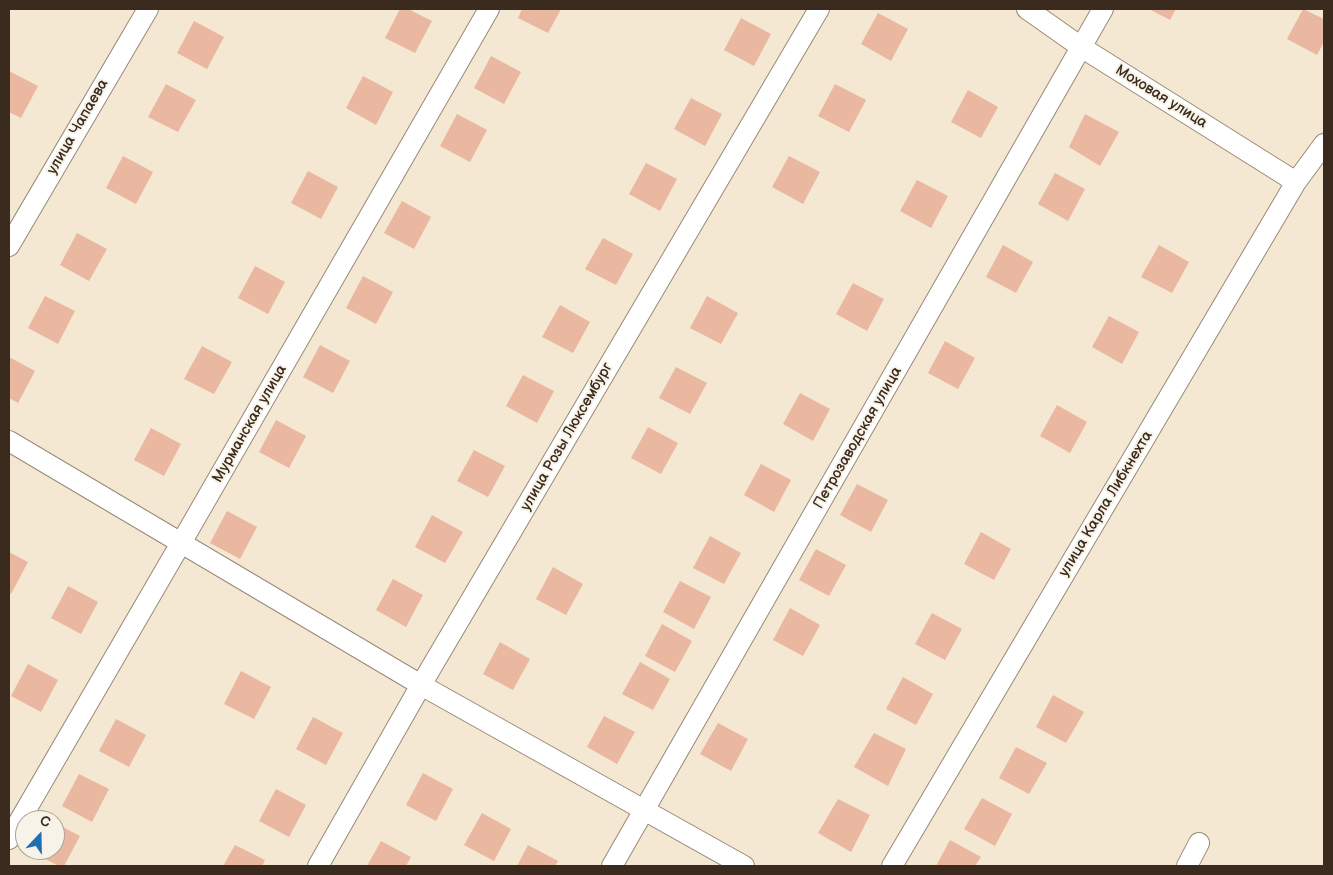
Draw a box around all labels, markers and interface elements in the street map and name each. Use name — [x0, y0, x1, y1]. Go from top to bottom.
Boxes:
street label: Моховая улица — [1112, 61, 1210, 133]
street label: улица Чапаева — [43, 76, 113, 178]
street label: улица Розы Люксембург — [517, 360, 617, 514]
street label: Мурманская улица — [209, 362, 291, 486]
street label: Петрозаводская улица — [810, 364, 906, 512]
street label: улица Карла Либкнехта — [1055, 428, 1157, 580]
north arrow — [15, 810, 65, 860]
text: С — [38, 812, 53, 831]

